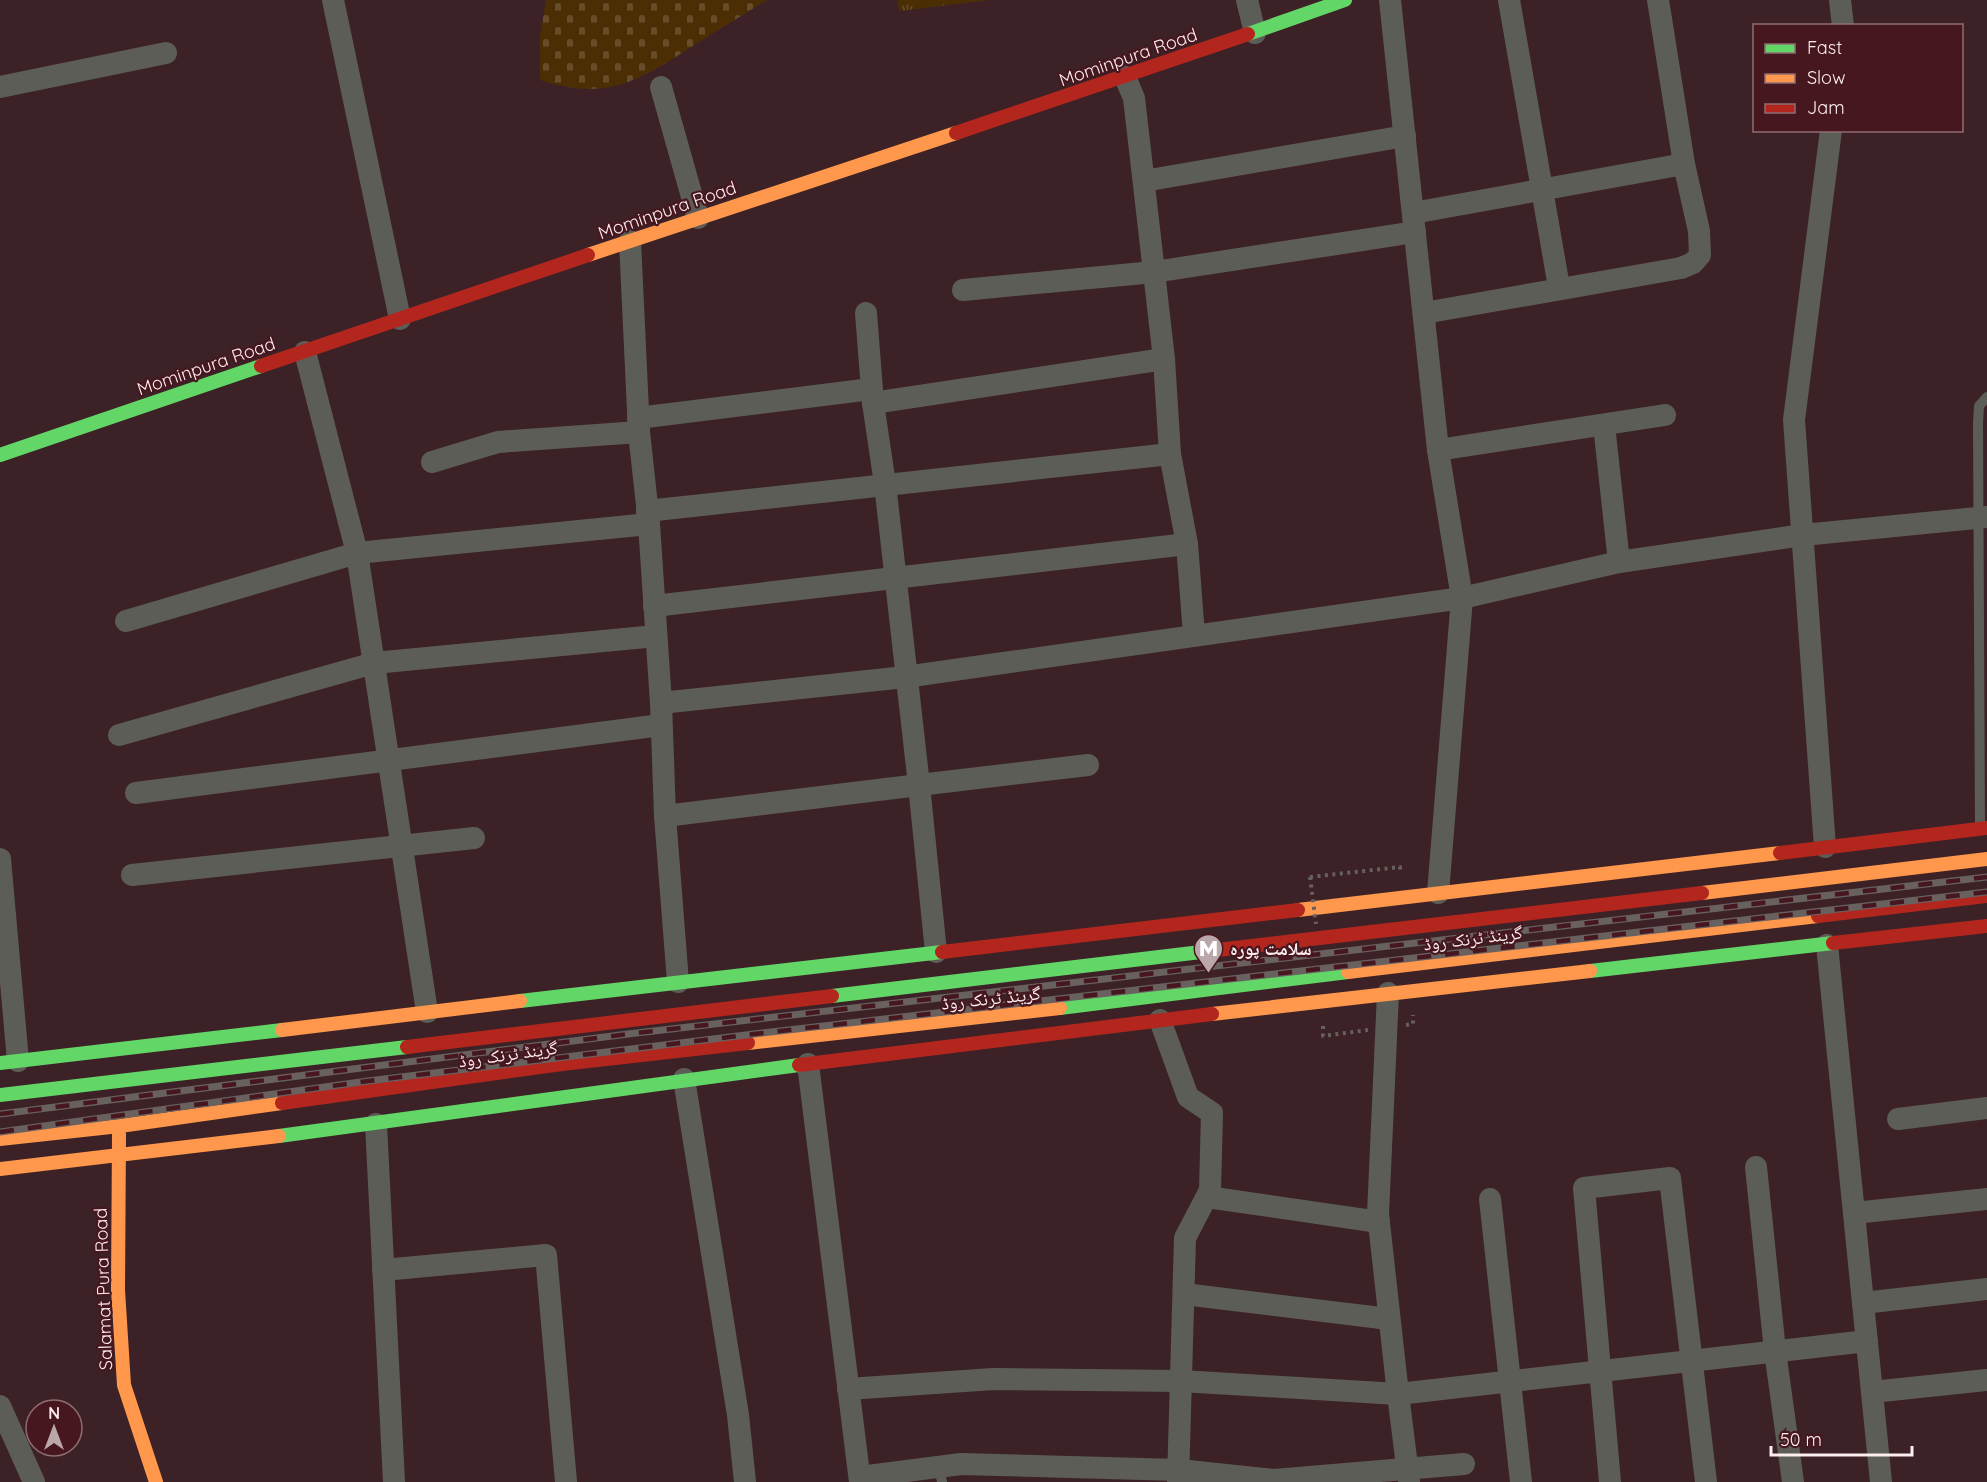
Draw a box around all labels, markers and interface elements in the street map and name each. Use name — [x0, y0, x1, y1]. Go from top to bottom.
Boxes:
street label: Mominpura Road — [1056, 23, 1200, 91]
legend — [1753, 24, 1963, 132]
text: Fast — [1807, 36, 1842, 59]
text: Slow — [1807, 66, 1845, 89]
text: Jam — [1807, 96, 1845, 119]
street label: Mominpura Road — [595, 176, 739, 244]
street label: Mominpura Road — [134, 332, 278, 400]
street label: گرینڈ ٹرنک روڈ — [1422, 920, 1524, 955]
metro station icon: سلامت پورہ — [1193, 932, 1225, 974]
place label: سلامت پورہ — [1230, 937, 1312, 960]
street label: گرینڈ ٹرنک روڈ — [940, 981, 1042, 1015]
street label: گرینڈ ٹرنک روڈ — [457, 1036, 559, 1072]
street label: Salamat Pura Road — [89, 1207, 117, 1371]
north arrow — [24, 1398, 84, 1458]
text: N — [48, 1403, 60, 1423]
scale bar — [1771, 1419, 1912, 1457]
text: 50 m — [1780, 1428, 1822, 1451]

